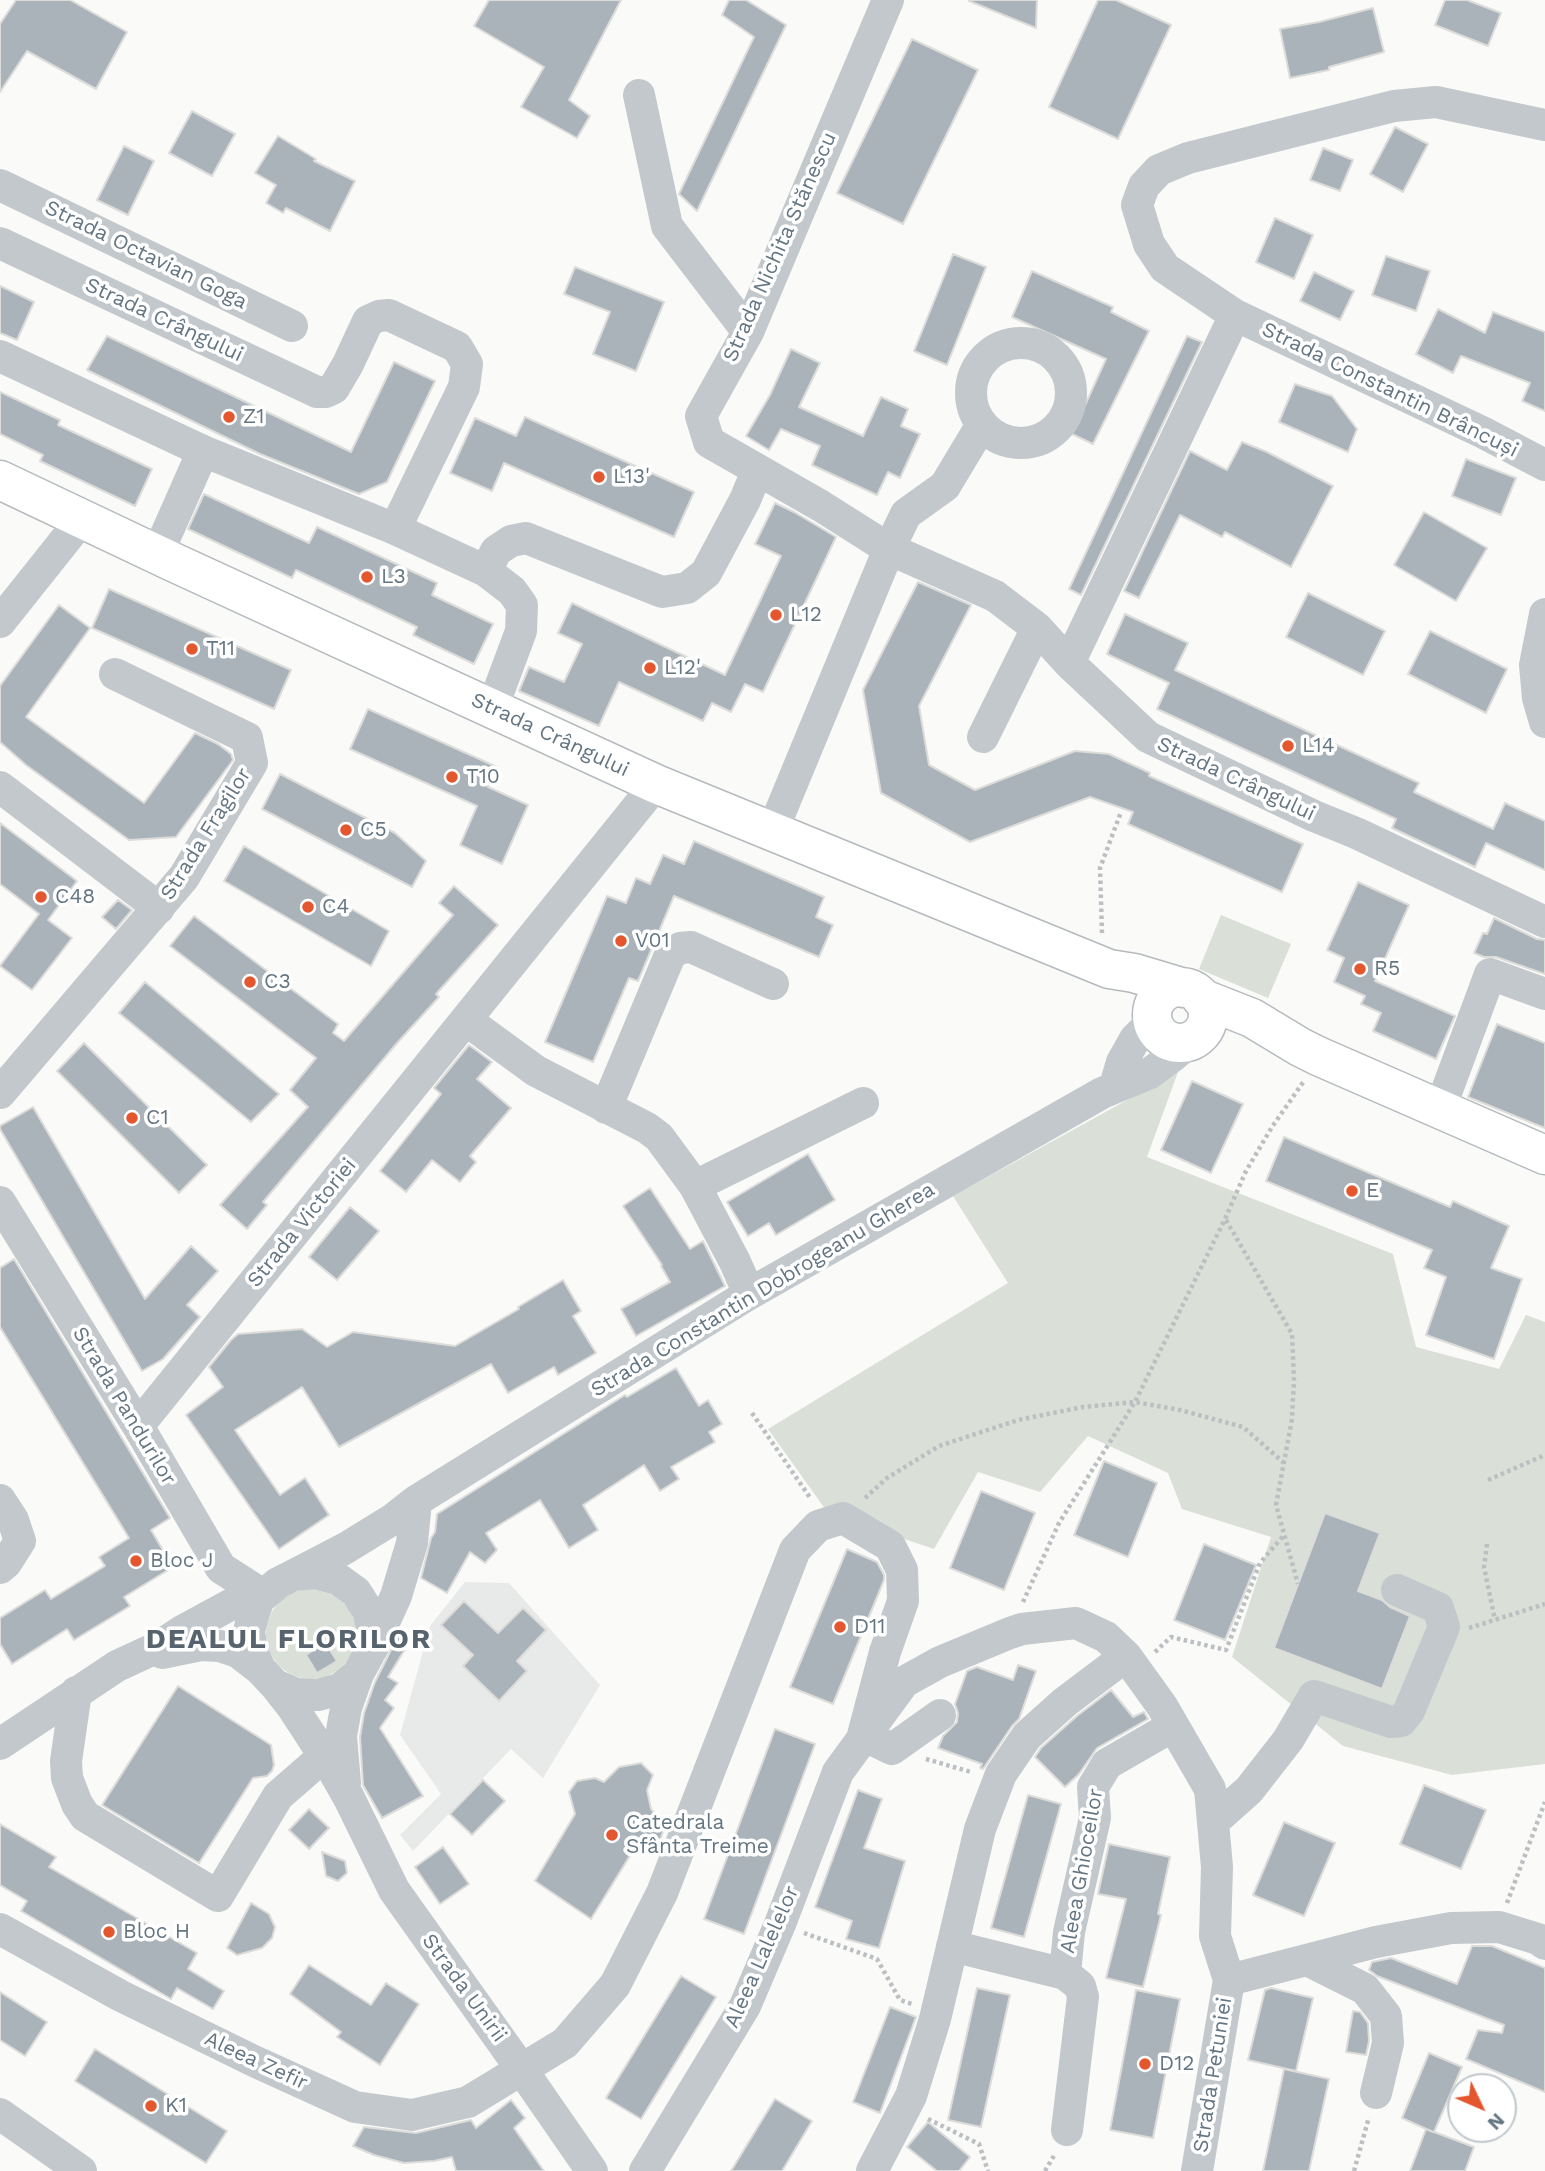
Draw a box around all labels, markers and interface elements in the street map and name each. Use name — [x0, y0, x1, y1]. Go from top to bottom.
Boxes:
street label: Strada Nichita Stănescu — [718, 128, 842, 366]
street label: Strada Octavian Goga — [41, 195, 251, 315]
street label: Strada Crângului — [81, 272, 247, 368]
street label: Strada Constantin Brâncuși — [1258, 317, 1522, 463]
place label: Z1 — [243, 404, 264, 430]
marker: Z1 — [221, 409, 237, 425]
place label: L13' — [613, 464, 650, 490]
marker: L13' — [591, 469, 607, 485]
place label: L3 — [381, 564, 406, 590]
marker: L3 — [359, 569, 375, 585]
place label: L12 — [790, 602, 822, 628]
marker: L12 — [768, 607, 784, 623]
place label: T11 — [206, 636, 235, 662]
marker: T11 — [184, 641, 200, 657]
place label: L12' — [664, 655, 701, 681]
marker: L12' — [642, 660, 658, 676]
street label: Strada Crângului — [467, 687, 633, 783]
street label: Strada Crângului — [1153, 731, 1319, 827]
place label: L14 — [1302, 733, 1335, 759]
marker: L14 — [1280, 738, 1296, 754]
street label: Strada Fragilor — [155, 763, 257, 905]
place label: T10 — [466, 764, 500, 790]
marker: T10 — [444, 769, 460, 785]
place label: C5 — [360, 817, 387, 843]
marker: C5 — [338, 822, 354, 838]
place label: C48 — [55, 884, 95, 910]
marker: C48 — [33, 889, 49, 905]
place label: C4 — [322, 894, 349, 920]
marker: C4 — [300, 899, 316, 915]
place label: V01 — [635, 928, 670, 954]
marker: V01 — [613, 933, 629, 949]
place label: R5 — [1374, 956, 1400, 982]
marker: R5 — [1352, 961, 1368, 977]
place label: C3 — [264, 969, 291, 995]
marker: C3 — [242, 974, 258, 990]
place label: C1 — [146, 1105, 169, 1131]
marker: C1 — [124, 1110, 140, 1126]
street label: Strada Victoriei — [242, 1153, 362, 1293]
street label: Strada Constantin Dobrogeanu Gherea — [587, 1177, 939, 1403]
place label: E — [1366, 1178, 1379, 1204]
marker: E — [1344, 1183, 1360, 1199]
street label: Strada Pandurilor — [67, 1322, 181, 1490]
place label: Bloc J — [150, 1548, 214, 1574]
marker: Bloc J — [128, 1553, 144, 1569]
place label: D11 — [854, 1614, 886, 1640]
marker: D11 — [832, 1619, 848, 1635]
district label: DEALUL FLORILOR — [148, 1623, 430, 1657]
street label: Aleea Ghioceilor — [1055, 1787, 1109, 1955]
place label: Catedrala Sfânta Treime — [626, 1810, 769, 1860]
marker: Catedrala Sfânta Treime — [604, 1827, 620, 1843]
street label: Aleea Lalelelor — [719, 1882, 805, 2032]
place label: Bloc H — [123, 1919, 190, 1945]
marker: Bloc H — [101, 1924, 117, 1940]
street label: Strada Unirii — [416, 1929, 512, 2047]
street label: Strada Petuniei — [1188, 1995, 1238, 2155]
street label: Aleea Zefir — [201, 2026, 311, 2096]
place label: D12 — [1159, 2051, 1195, 2077]
marker: D12 — [1137, 2056, 1153, 2072]
north arrow — [1447, 2073, 1517, 2143]
place label: K1 — [165, 2093, 187, 2119]
marker: K1 — [143, 2098, 159, 2114]
text: N — [1483, 2108, 1509, 2135]

